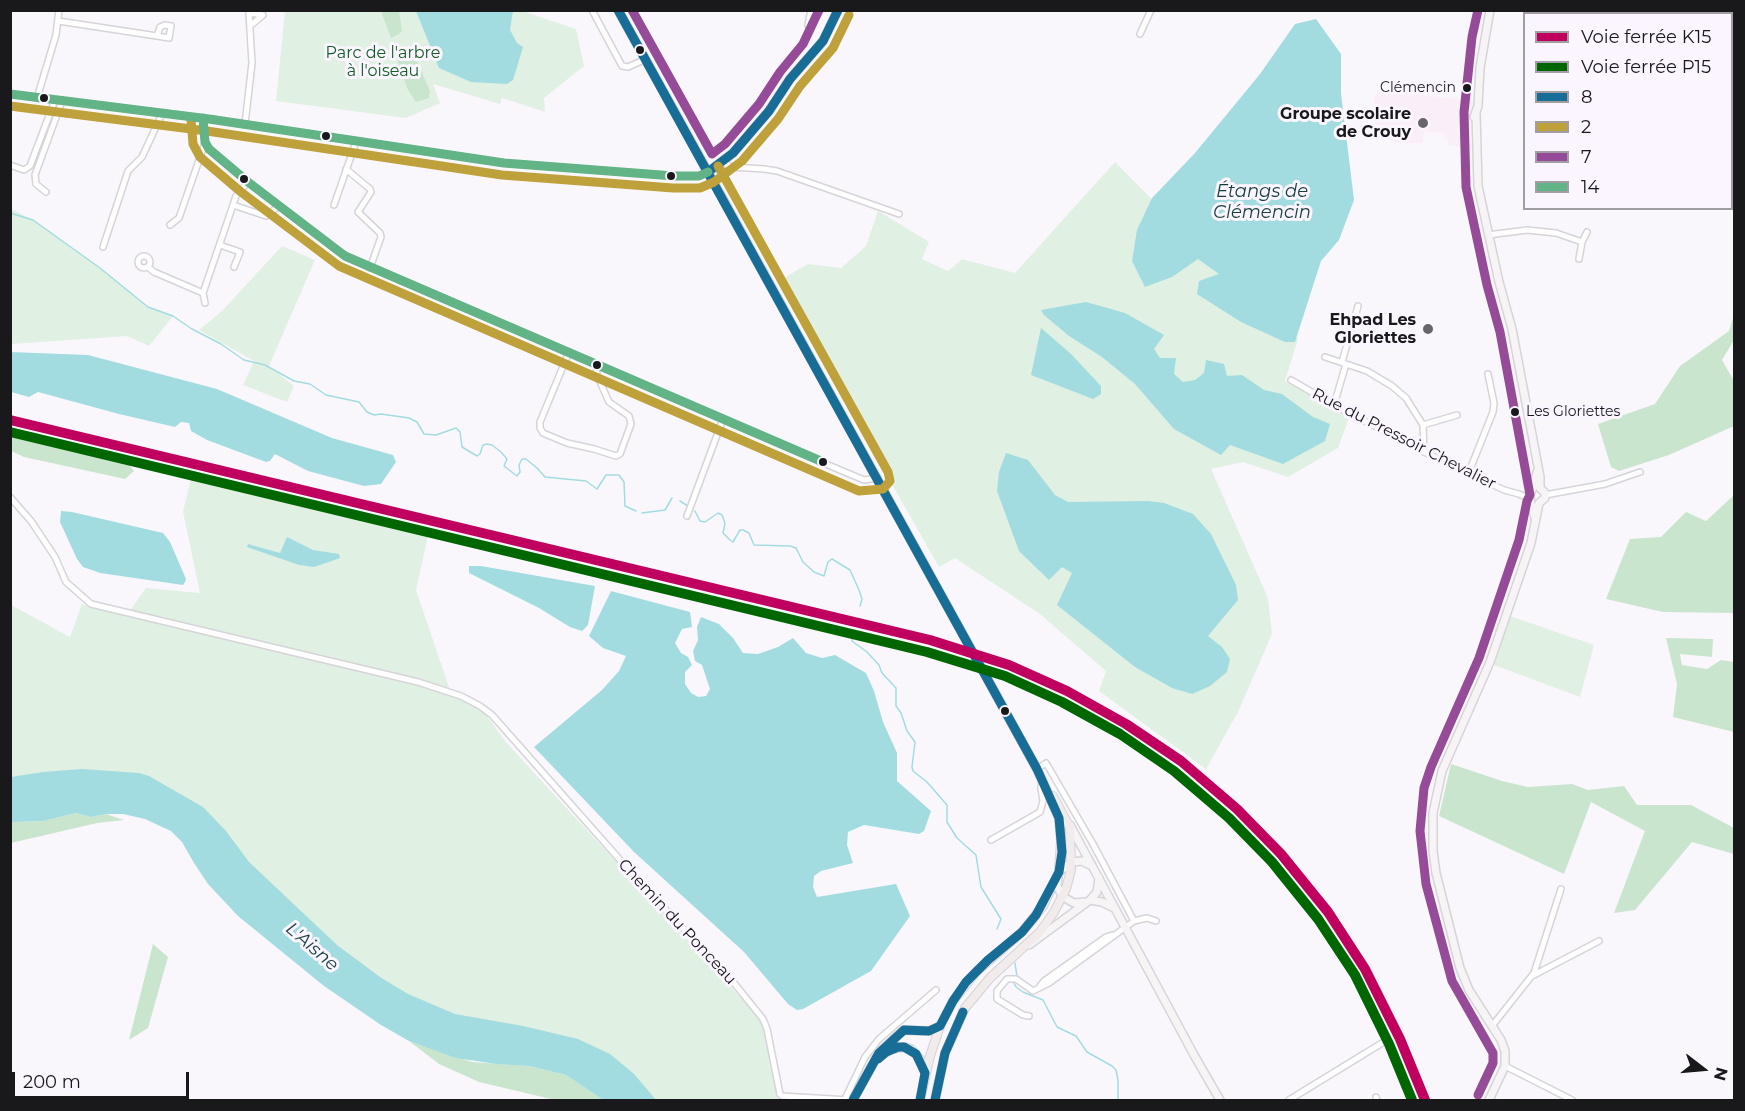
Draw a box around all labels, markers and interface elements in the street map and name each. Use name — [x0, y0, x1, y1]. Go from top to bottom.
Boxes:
legend — [1523, 12, 1733, 210]
text: Voie ferrée K15 — [1581, 26, 1711, 48]
park label: Parc de l'arbre à l'oiseau — [326, 43, 440, 81]
unlabelled marker — [634, 44, 646, 56]
text: Voie ferrée P15 — [1581, 56, 1711, 78]
place label: Clémencin — [1380, 80, 1456, 96]
marker: Clémencin — [1461, 82, 1473, 94]
text: 8 — [1581, 86, 1592, 108]
unlabelled marker — [38, 92, 50, 104]
place label: Groupe scolaire de Crouy — [1280, 104, 1411, 142]
marker: Groupe scolaire de Crouy — [1416, 116, 1430, 130]
text: 2 — [1581, 116, 1591, 138]
unlabelled marker — [320, 130, 332, 142]
text: 7 — [1581, 146, 1592, 168]
unlabelled marker — [665, 170, 677, 182]
unlabelled marker — [238, 173, 250, 185]
text: 14 — [1581, 176, 1599, 198]
water label: Étangs de Clémencin — [1213, 181, 1311, 224]
place label: Ehpad Les Gloriettes — [1330, 310, 1416, 348]
marker: Ehpad Les Gloriettes — [1421, 322, 1435, 336]
unlabelled marker — [591, 359, 603, 371]
street label: Rue du Pressoir Chevalier — [1309, 384, 1499, 494]
place label: Les Gloriettes — [1526, 404, 1620, 420]
marker: Les Gloriettes — [1509, 406, 1521, 418]
unlabelled marker — [817, 456, 829, 468]
unlabelled marker — [999, 705, 1011, 717]
street label: Chemin du Ponceau — [614, 855, 740, 989]
water label: L'Aisne — [281, 918, 343, 976]
north arrow — [1673, 1039, 1733, 1099]
scale bar — [15, 1060, 192, 1098]
text: N — [1710, 1065, 1732, 1083]
text: 200 m — [23, 1071, 81, 1093]

